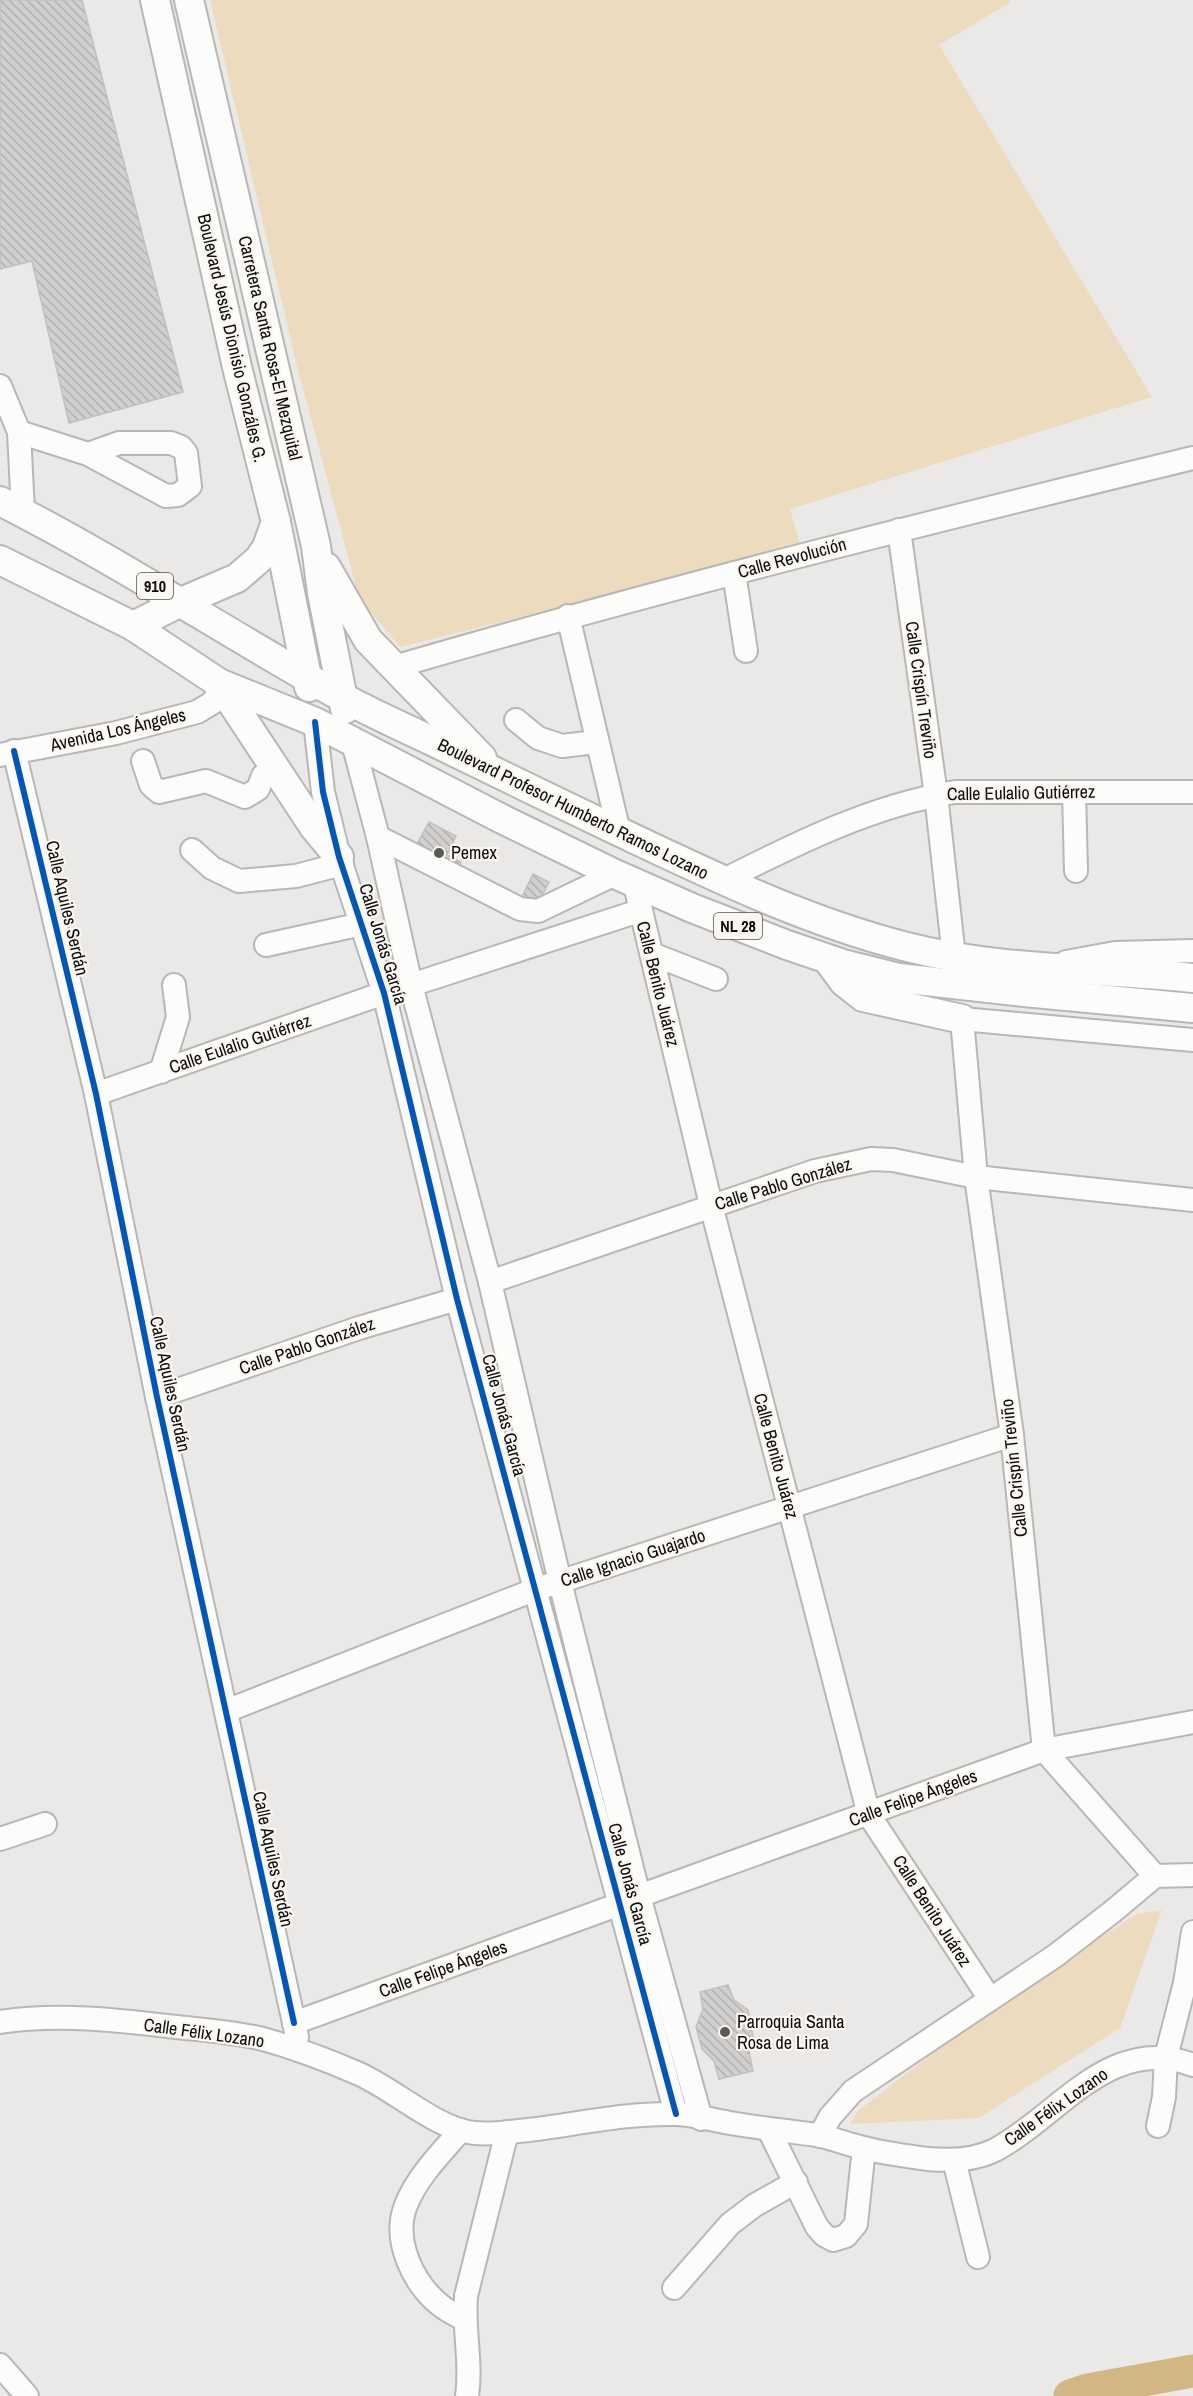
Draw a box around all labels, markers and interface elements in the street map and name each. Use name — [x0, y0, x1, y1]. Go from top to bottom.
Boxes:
street label: Boulevard Jesús Dionisio Gonzáles G. — [192, 211, 273, 465]
street label: Carretera Santa Rosa-El Mezquital — [232, 233, 309, 463]
street label: Calle Revolución — [735, 531, 849, 584]
road number: 910 — [137, 573, 173, 599]
street label: Calle Crispín Treviño — [899, 620, 944, 760]
street label: Avenida Los Ángeles — [47, 702, 188, 757]
street label: Boulevard Profesor Humberto Ramos Lozano — [434, 732, 713, 885]
street label: Calle Eulalio Gutiérrez — [947, 779, 1095, 806]
street label: Calle Aquiles Serdán — [40, 838, 95, 978]
place label: Pemex — [451, 840, 498, 865]
marker: Pemex — [432, 846, 446, 860]
street label: Calle Jonás García — [353, 880, 414, 1008]
road number: NL 28 — [714, 913, 762, 939]
street label: Calle Benito Juárez — [631, 918, 686, 1049]
street label: Calle Eulalio Gutiérrez — [166, 1008, 314, 1080]
street label: Calle Pablo González — [711, 1151, 854, 1216]
street label: Calle Pablo González — [236, 1311, 378, 1380]
street label: Calle Aquiles Serdán — [144, 1314, 197, 1454]
street label: Calle Jonás García — [476, 1351, 533, 1479]
street label: Calle Benito Juárez — [748, 1390, 805, 1521]
street label: Calle Crispín Treviño — [994, 1398, 1033, 1538]
street label: Calle Ignacio Guajardo — [557, 1522, 708, 1593]
street label: Calle Felipe Ángeles — [845, 1763, 980, 1832]
street label: Calle Aquiles Serdán — [247, 1789, 300, 1929]
street label: Calle Jonás García — [602, 1820, 659, 1948]
street label: Calle Benito Juárez — [887, 1850, 978, 1972]
street label: Calle Felipe Ángeles — [375, 1934, 510, 2003]
place label: Parroquia Santa Rosa de Lima — [737, 2009, 845, 2055]
street label: Calle Félix Lozano — [142, 2012, 266, 2053]
marker: Parroquia Santa Rosa de Lima — [718, 2025, 732, 2039]
street label: Calle Félix Lozano — [999, 2061, 1113, 2152]

